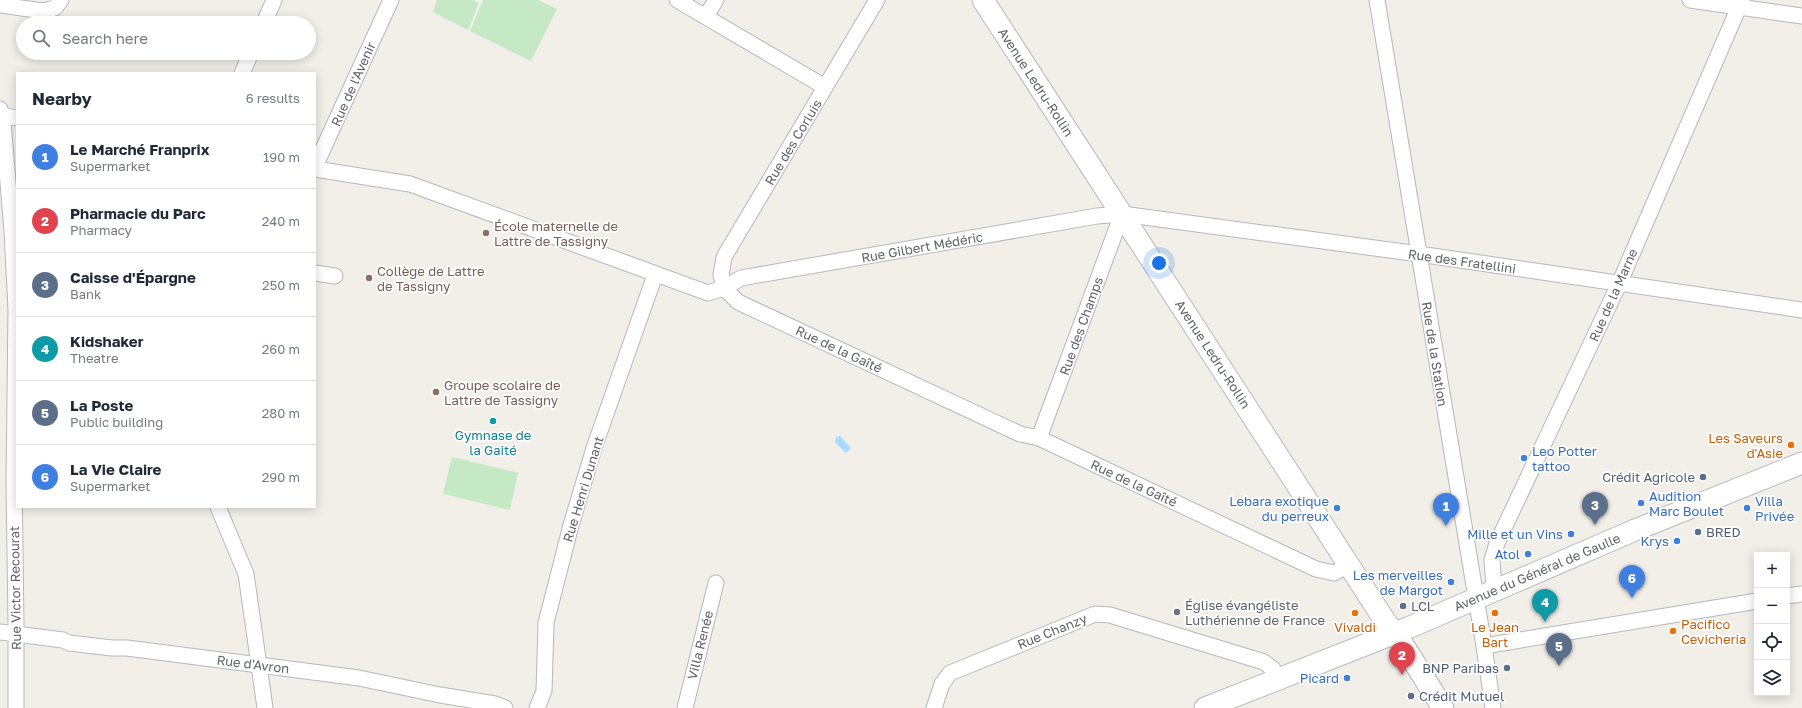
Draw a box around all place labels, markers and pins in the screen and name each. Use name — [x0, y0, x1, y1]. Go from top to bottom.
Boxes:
place label: École maternelle de Lattre de Tassigny — [494, 218, 618, 249]
marker: École maternelle de Lattre de Tassigny — [481, 228, 491, 238]
place label: Collège de Lattre de Tassigny — [377, 263, 484, 294]
marker: Collège de Lattre de Tassigny — [364, 273, 374, 283]
place label: Groupe scolaire de Lattre de Tassigny — [444, 377, 561, 408]
marker: Groupe scolaire de Lattre de Tassigny — [431, 387, 441, 397]
marker: Gymnase de la Gaité — [488, 416, 498, 426]
place label: Gymnase de la Gaité — [455, 427, 531, 458]
place label: Les Saveurs d'Asie — [1708, 430, 1783, 461]
marker: Les Saveurs d'Asie — [1786, 440, 1796, 450]
place label: Leo Potter tattoo — [1532, 443, 1597, 474]
marker: Leo Potter tattoo — [1519, 453, 1529, 463]
place label: Crédit Agricole — [1602, 469, 1695, 485]
marker: Crédit Agricole — [1698, 472, 1708, 482]
place label: Audition Marc Boulet — [1649, 488, 1724, 519]
pin: 3 — [1582, 492, 1608, 525]
place label: Lebara exotique du perreux — [1229, 493, 1329, 524]
pin: 1 — [1433, 493, 1459, 526]
place label: Villa Privée — [1755, 493, 1794, 524]
marker: Audition Marc Boulet — [1636, 498, 1646, 508]
marker: Lebara exotique du perreux — [1332, 503, 1342, 513]
marker: Villa Privée — [1742, 503, 1752, 513]
place label: BRED — [1706, 524, 1741, 540]
place label: Mille et un Vins — [1467, 526, 1563, 542]
marker: BRED — [1693, 527, 1703, 537]
marker: Mille et un Vins — [1566, 529, 1576, 539]
place label: Krys — [1640, 533, 1669, 549]
marker: Krys — [1672, 536, 1682, 546]
place label: Atol — [1495, 546, 1520, 562]
marker: Atol — [1523, 549, 1533, 559]
pin: 6 — [1619, 565, 1645, 598]
place label: Les merveilles de Margot — [1353, 567, 1443, 598]
marker: Les merveilles de Margot — [1446, 577, 1456, 587]
pin: 4 — [1532, 589, 1558, 622]
place label: Église évangéliste Luthérienne de France — [1185, 597, 1325, 628]
place label: LCL — [1411, 598, 1435, 614]
marker: LCL — [1398, 601, 1408, 611]
marker: Église évangéliste Luthérienne de France — [1172, 607, 1182, 617]
marker: Vivaldi — [1350, 608, 1360, 618]
marker: Le Jean Bart — [1490, 608, 1500, 618]
place label: Pacifico Cevicheria — [1681, 616, 1746, 647]
place label: Vivaldi — [1334, 619, 1376, 635]
place label: Le Jean Bart — [1471, 619, 1519, 650]
marker: Pacifico Cevicheria — [1668, 626, 1678, 636]
pin: 5 — [1546, 633, 1572, 666]
pin: 2 — [1389, 642, 1415, 675]
place label: BNP Paribas — [1422, 660, 1499, 676]
marker: BNP Paribas — [1502, 663, 1512, 673]
place label: Picard — [1300, 670, 1339, 686]
marker: Picard — [1342, 673, 1352, 683]
place label: Crédit Mutuel — [1419, 688, 1504, 704]
marker: Crédit Mutuel — [1406, 691, 1416, 701]

